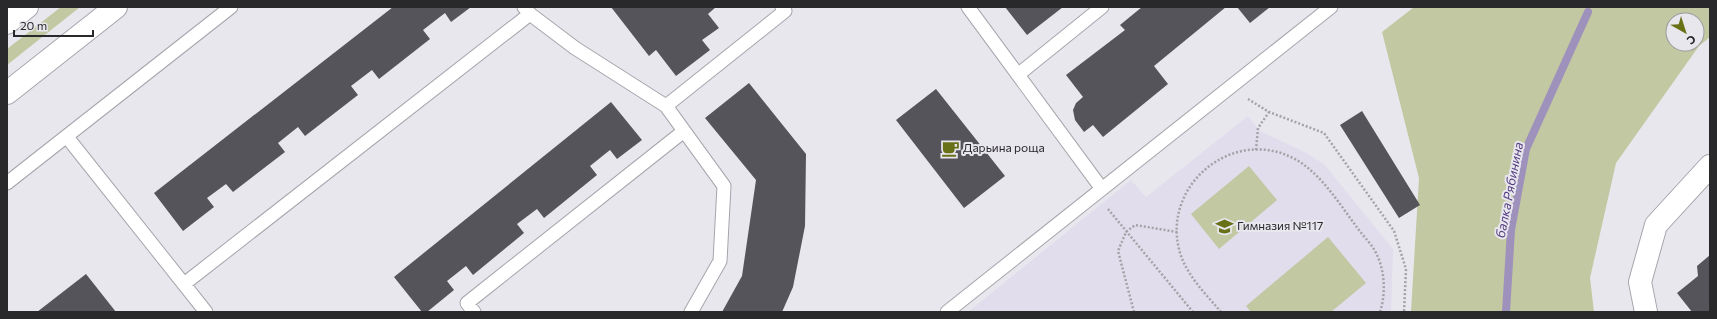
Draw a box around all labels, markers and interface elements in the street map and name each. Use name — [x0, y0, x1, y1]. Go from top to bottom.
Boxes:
scale bar — [14, 12, 93, 38]
north arrow — [1665, 12, 1705, 52]
text: 20 m — [20, 18, 47, 32]
text: С — [1684, 33, 1699, 48]
cafe icon: Дарьина роща — [940, 138, 960, 158]
place label: Дарьина роща — [963, 140, 1045, 154]
water label: балка Рябинина — [1492, 140, 1526, 239]
school or university icon: Гимназия №117 — [1214, 216, 1234, 236]
place label: Гимназия №117 — [1237, 218, 1323, 232]

